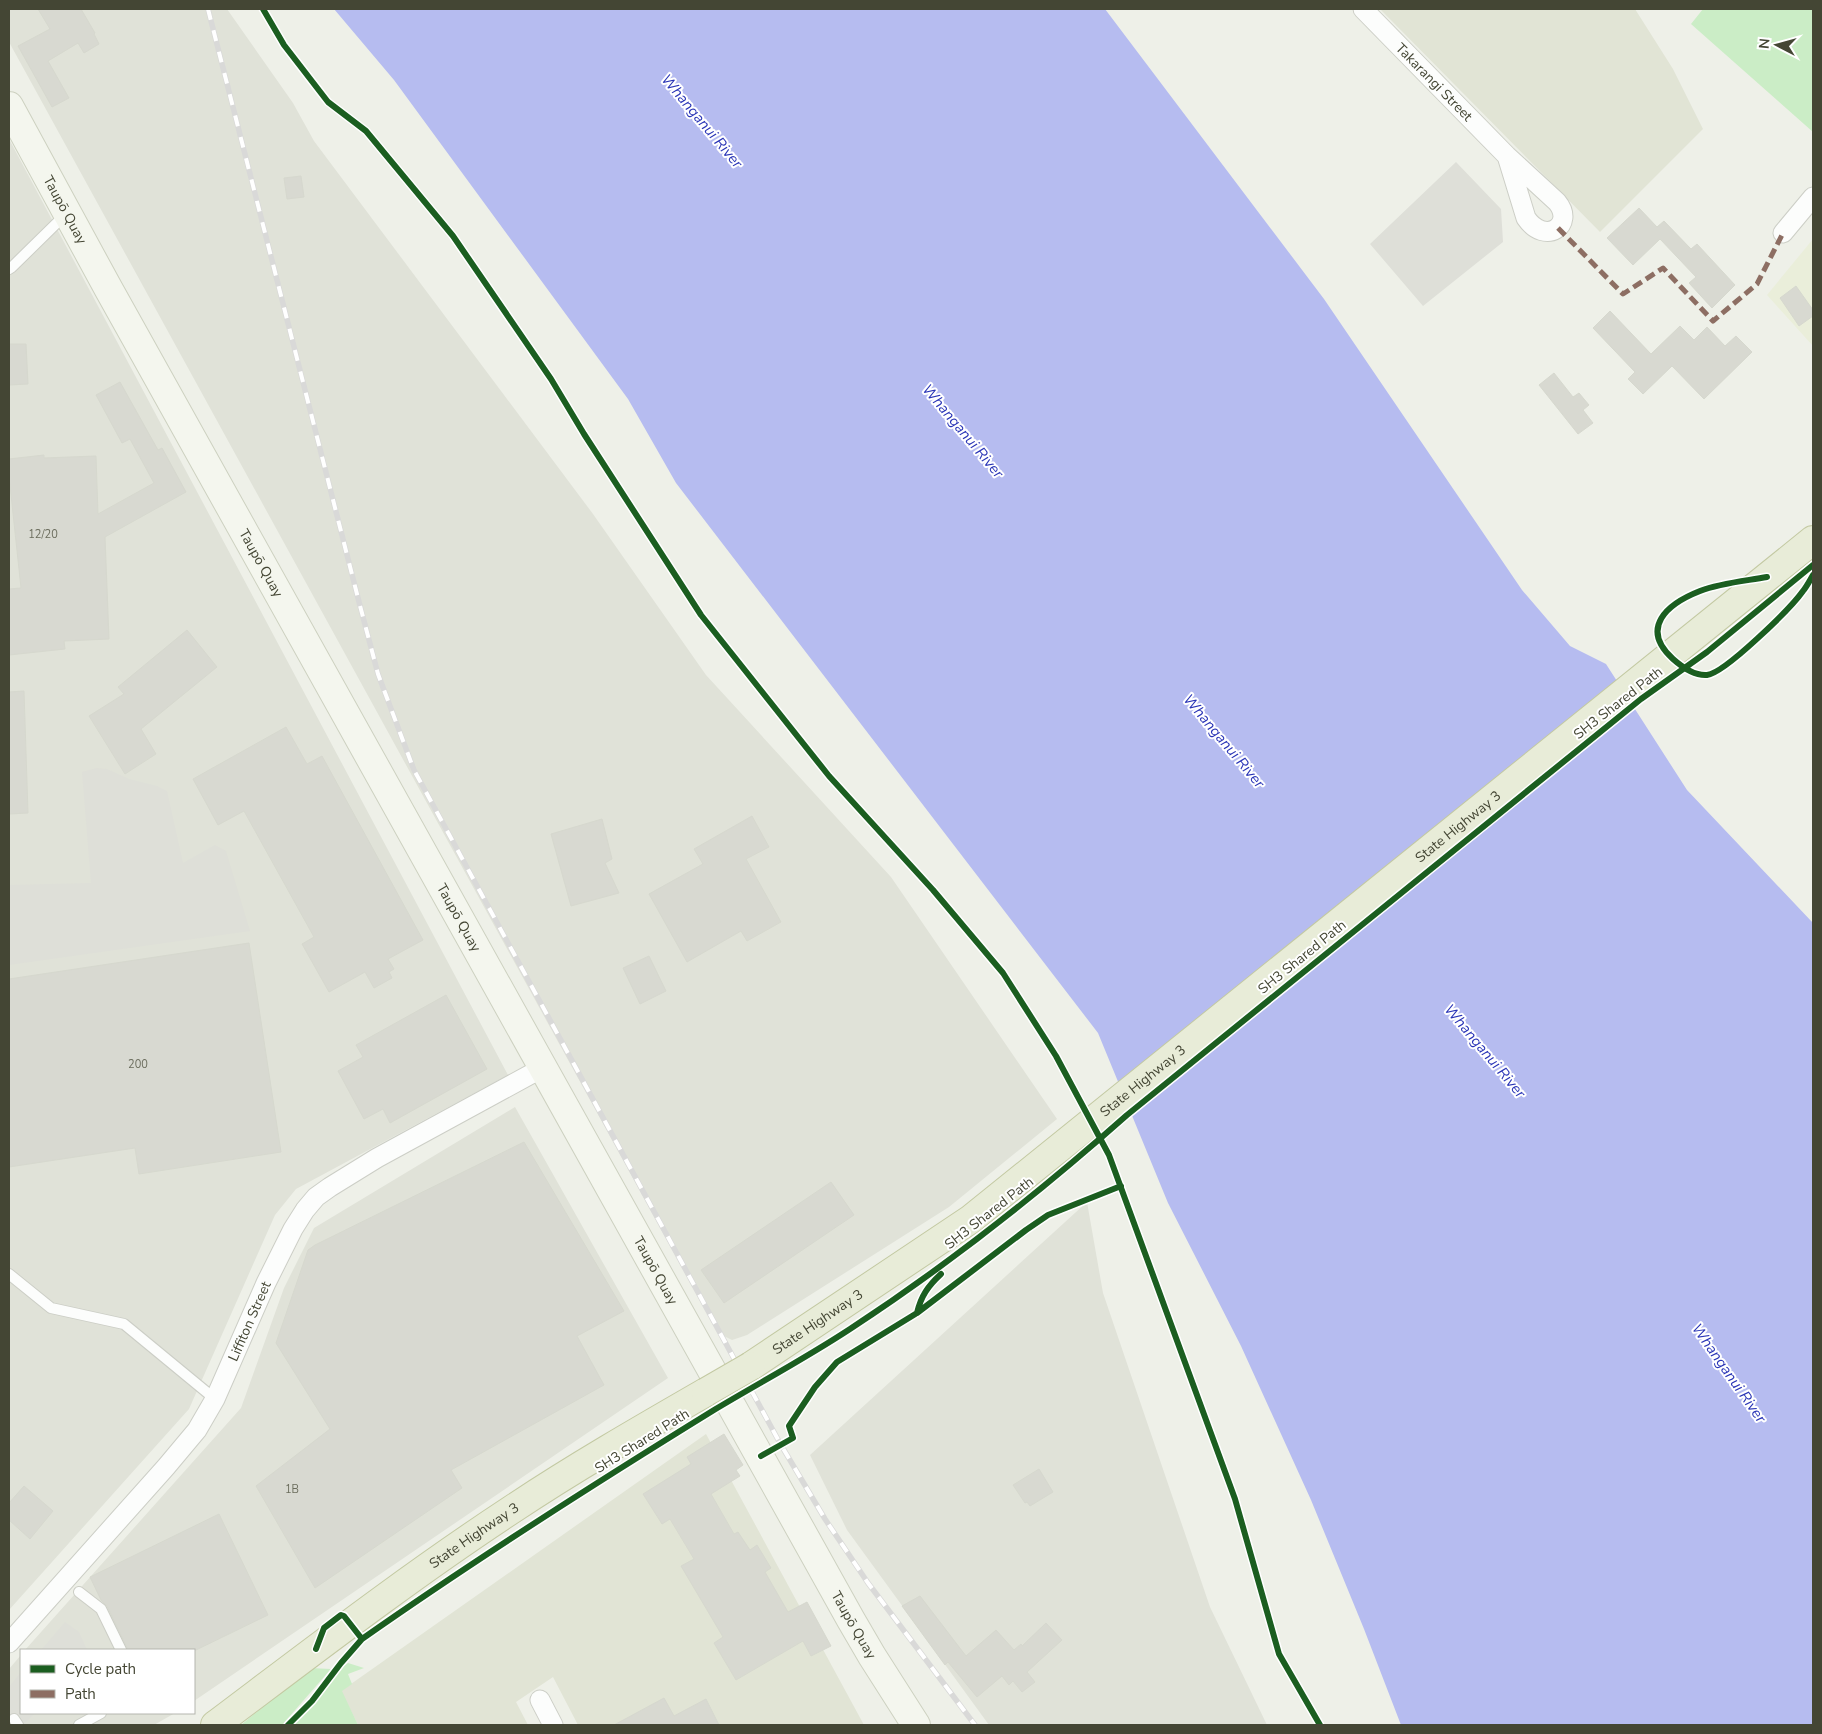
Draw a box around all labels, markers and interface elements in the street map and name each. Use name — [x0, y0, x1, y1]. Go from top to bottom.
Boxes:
north arrow — [1752, 20, 1802, 70]
text: N — [1755, 37, 1775, 50]
street label: Takarangi Street — [1392, 38, 1477, 125]
water label: Whanganui River — [657, 70, 748, 173]
street label: Taupō Quay — [39, 172, 92, 248]
water label: Whanganui River — [918, 380, 1009, 483]
street label: Taupō Quay — [235, 525, 288, 601]
house number: 12/20 — [28, 527, 58, 542]
street label: SH3 Shared Path — [1570, 662, 1666, 744]
water label: Whanganui River — [1179, 690, 1270, 793]
street label: State Highway 3 — [1411, 786, 1505, 867]
street label: Taupō Quay — [432, 880, 486, 956]
street label: SH3 Shared Path — [1254, 916, 1350, 998]
water label: Whanganui River — [1440, 1000, 1531, 1103]
street label: State Highway 3 — [1096, 1040, 1189, 1121]
house number: 200 — [128, 1057, 148, 1072]
street label: SH3 Shared Path — [941, 1172, 1037, 1254]
street label: Taupō Quay — [629, 1233, 683, 1309]
street label: Liffiton Street — [223, 1278, 275, 1364]
street label: State Highway 3 — [769, 1284, 866, 1359]
water label: Whanganui River — [1687, 1319, 1771, 1427]
street label: SH3 Shared Path — [591, 1404, 693, 1478]
house number: 1B — [285, 1482, 299, 1497]
street label: State Highway 3 — [425, 1498, 523, 1573]
street label: Taupō Quay — [827, 1587, 881, 1663]
legend — [20, 1649, 195, 1714]
text: Cycle path — [65, 1659, 136, 1679]
text: Path — [65, 1684, 96, 1704]

